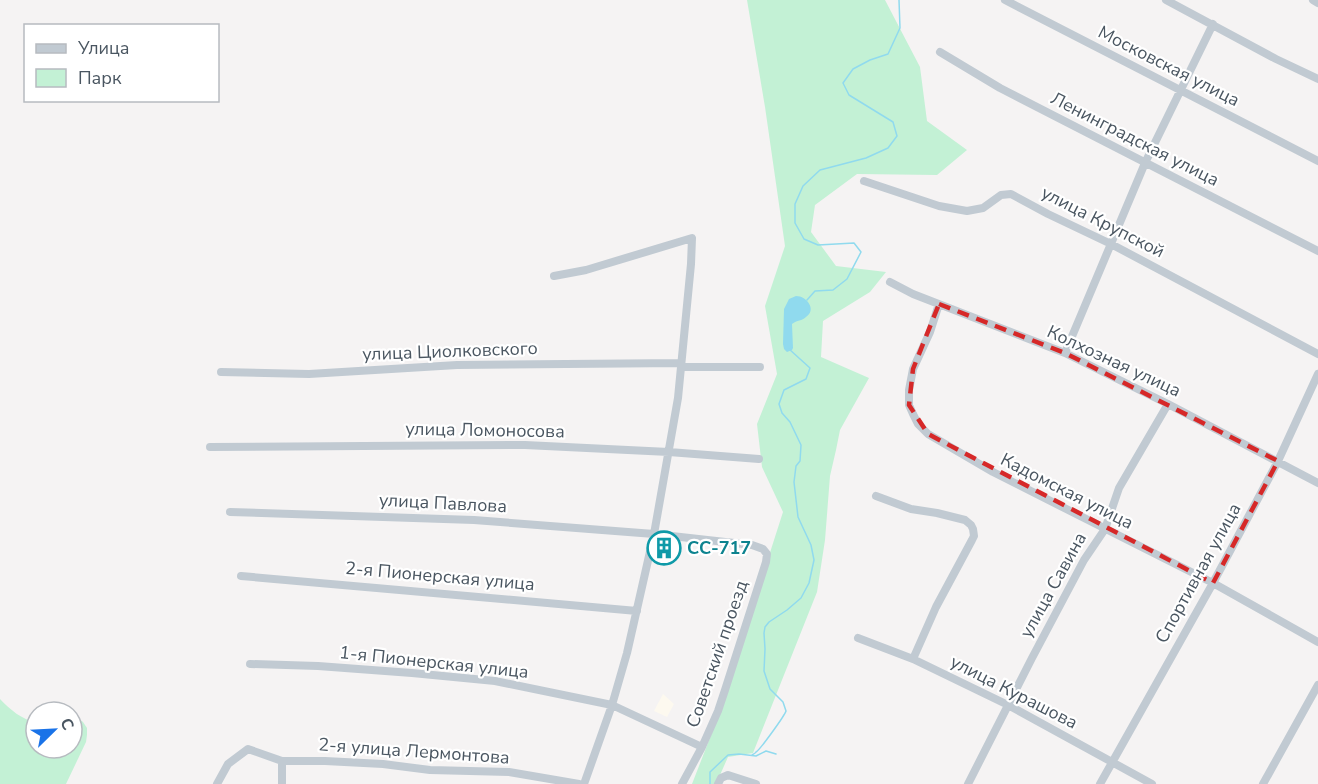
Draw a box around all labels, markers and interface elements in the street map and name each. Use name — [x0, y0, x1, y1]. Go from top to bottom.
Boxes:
street label: Московская улица — [1094, 20, 1244, 112]
legend — [24, 24, 219, 102]
text: Улица — [77, 36, 129, 60]
text: Парк — [78, 66, 122, 90]
street label: Ленинградская улица — [1047, 86, 1223, 192]
street label: улица Крупской — [1037, 181, 1169, 263]
street label: Колхозная улица — [1043, 319, 1185, 403]
street label: улица Циолковского — [362, 336, 538, 366]
street label: улица Ломоносова — [405, 417, 565, 443]
street label: Кадомская улица — [996, 447, 1138, 535]
street label: улица Павлова — [378, 488, 508, 518]
street label: Спортивная улица — [1150, 499, 1246, 647]
street label: улица Савина — [1014, 528, 1092, 642]
building icon: СС-717 — [646, 530, 682, 566]
place label: СС-717 — [687, 536, 751, 560]
street label: 2-я Пионерская улица — [344, 556, 536, 596]
street label: Советский проезд — [681, 577, 754, 731]
street label: 1-я Пионерская улица — [338, 640, 530, 684]
street label: улица Курашова — [946, 650, 1082, 734]
north arrow — [24, 700, 84, 760]
text: С — [55, 715, 79, 734]
street label: 2-я улица Лермонтова — [318, 732, 510, 770]

